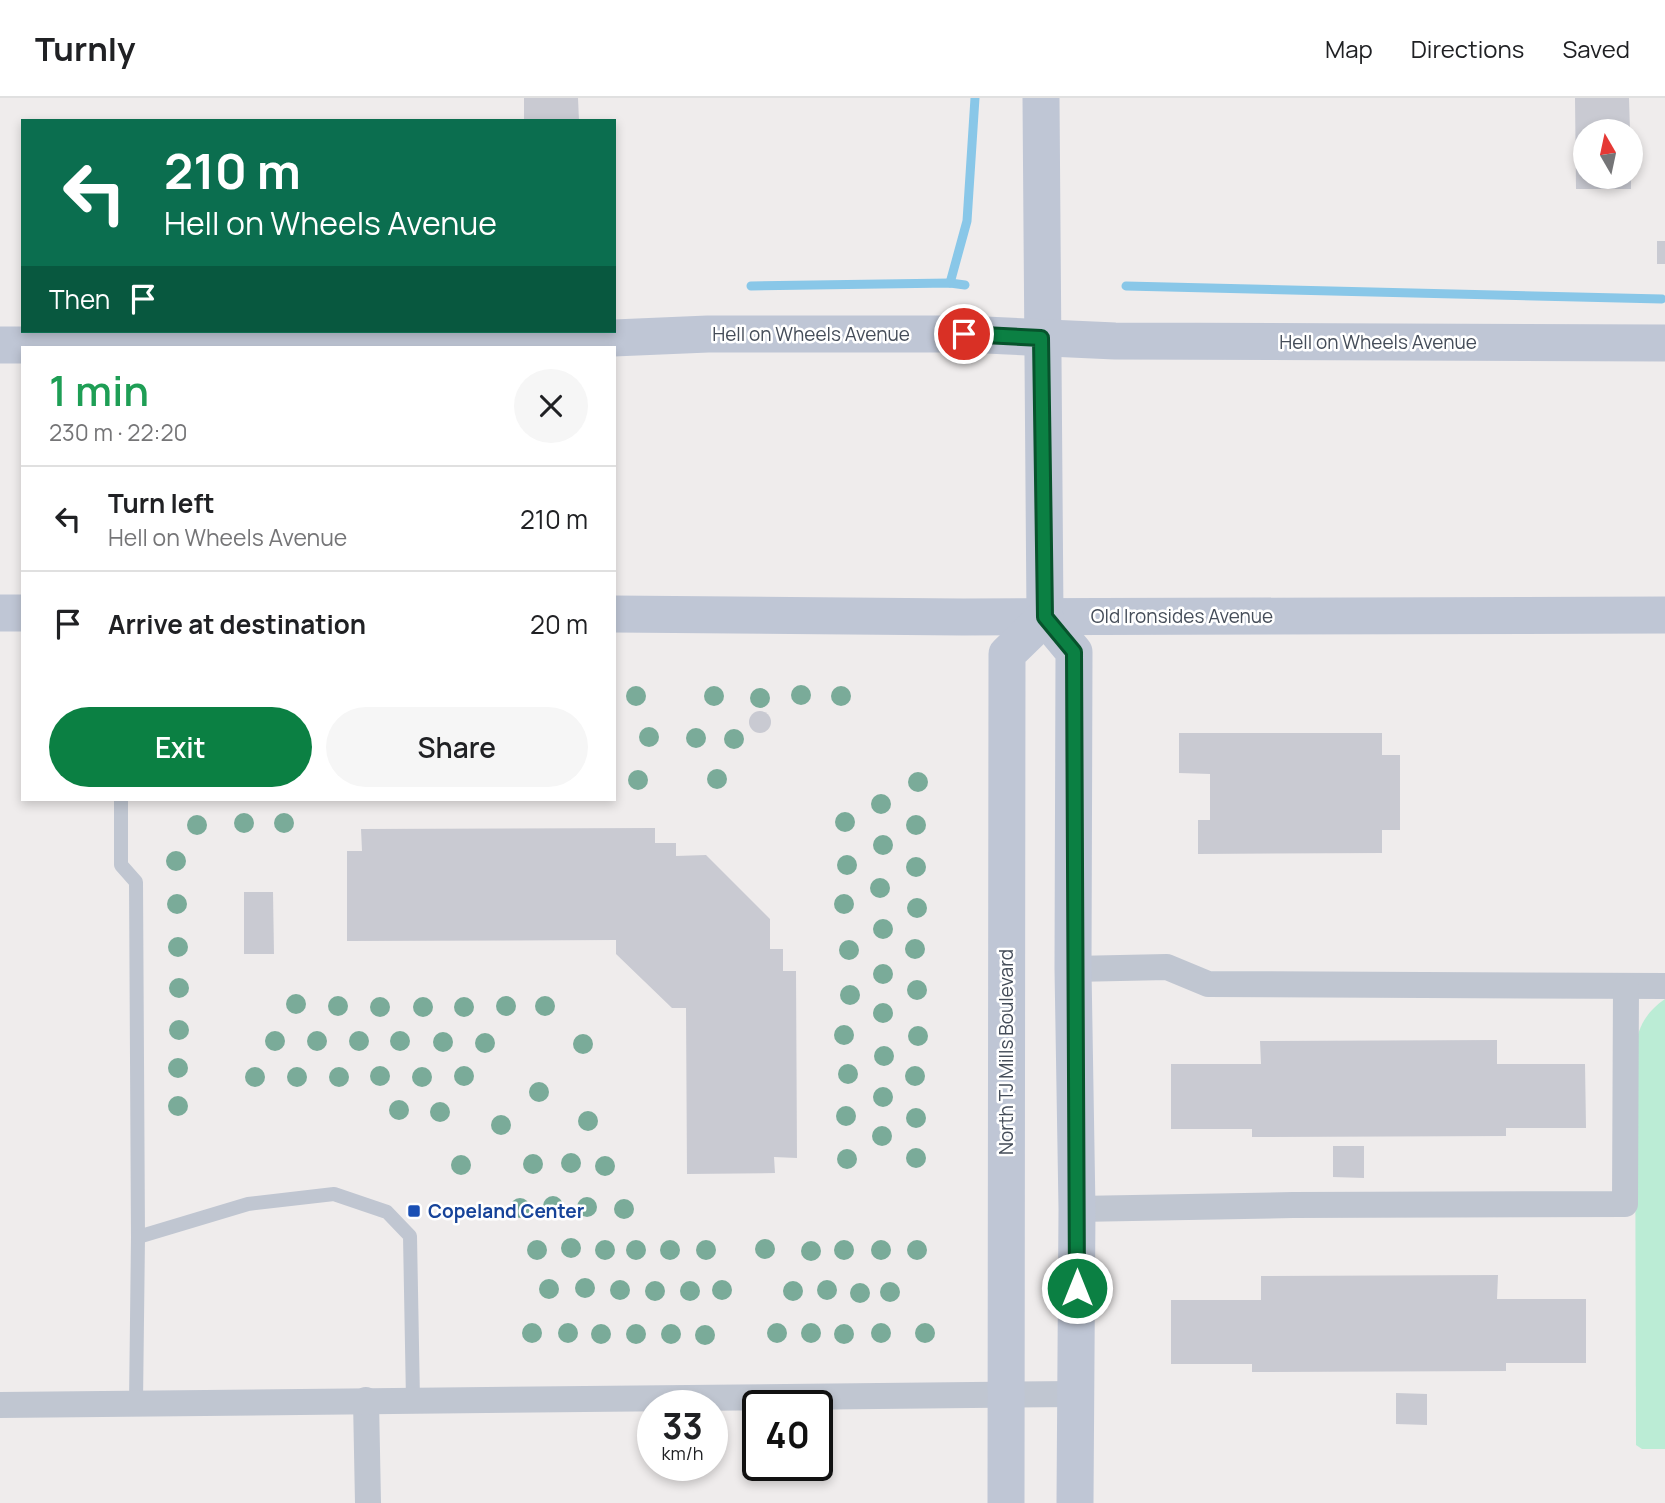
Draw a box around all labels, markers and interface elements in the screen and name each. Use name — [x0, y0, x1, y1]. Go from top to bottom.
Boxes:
text: Turnly — [35, 26, 136, 71]
text: Map — [1325, 32, 1373, 65]
text: Directions — [1411, 32, 1524, 65]
text: Saved — [1562, 32, 1630, 65]
north arrow — [1573, 119, 1643, 189]
map controls — [1573, 119, 1643, 189]
text: 210 m — [164, 137, 301, 204]
icon: left — [49, 147, 140, 238]
text: Hell on Wheels Avenue — [164, 201, 497, 245]
icon: arrive — [124, 280, 162, 318]
text: Then — [49, 281, 110, 317]
pin — [934, 304, 994, 364]
icon: arrive — [945, 315, 983, 353]
street label: Hell on Wheels Avenue — [712, 321, 910, 347]
street label: Hell on Wheels Avenue — [1279, 329, 1477, 355]
text: 1 min — [49, 361, 149, 419]
button: close — [514, 369, 588, 443]
text: 230 m · 22:20 — [49, 416, 188, 448]
text: Turn left — [108, 485, 215, 521]
icon: left — [49, 500, 87, 538]
text: 210 m — [520, 501, 588, 537]
text: Hell on Wheels Avenue — [108, 521, 347, 553]
street label: Old Ironsides Avenue — [1091, 603, 1273, 629]
icon: arrive — [49, 605, 87, 643]
text: Arrive at destination — [108, 606, 366, 642]
text: 20 m — [530, 606, 588, 642]
button: Exit — [49, 707, 312, 787]
button: Share — [326, 707, 588, 787]
street label: North TJ Mills Boulevard — [993, 949, 1019, 1155]
place label: Copeland Center — [428, 1198, 585, 1224]
marker: Copeland Center — [406, 1203, 422, 1219]
position arrow — [1040, 1251, 1114, 1325]
speed limit sign: 40 — [742, 1390, 833, 1481]
text: 33 — [662, 1402, 703, 1450]
text: km/h — [662, 1441, 703, 1465]

